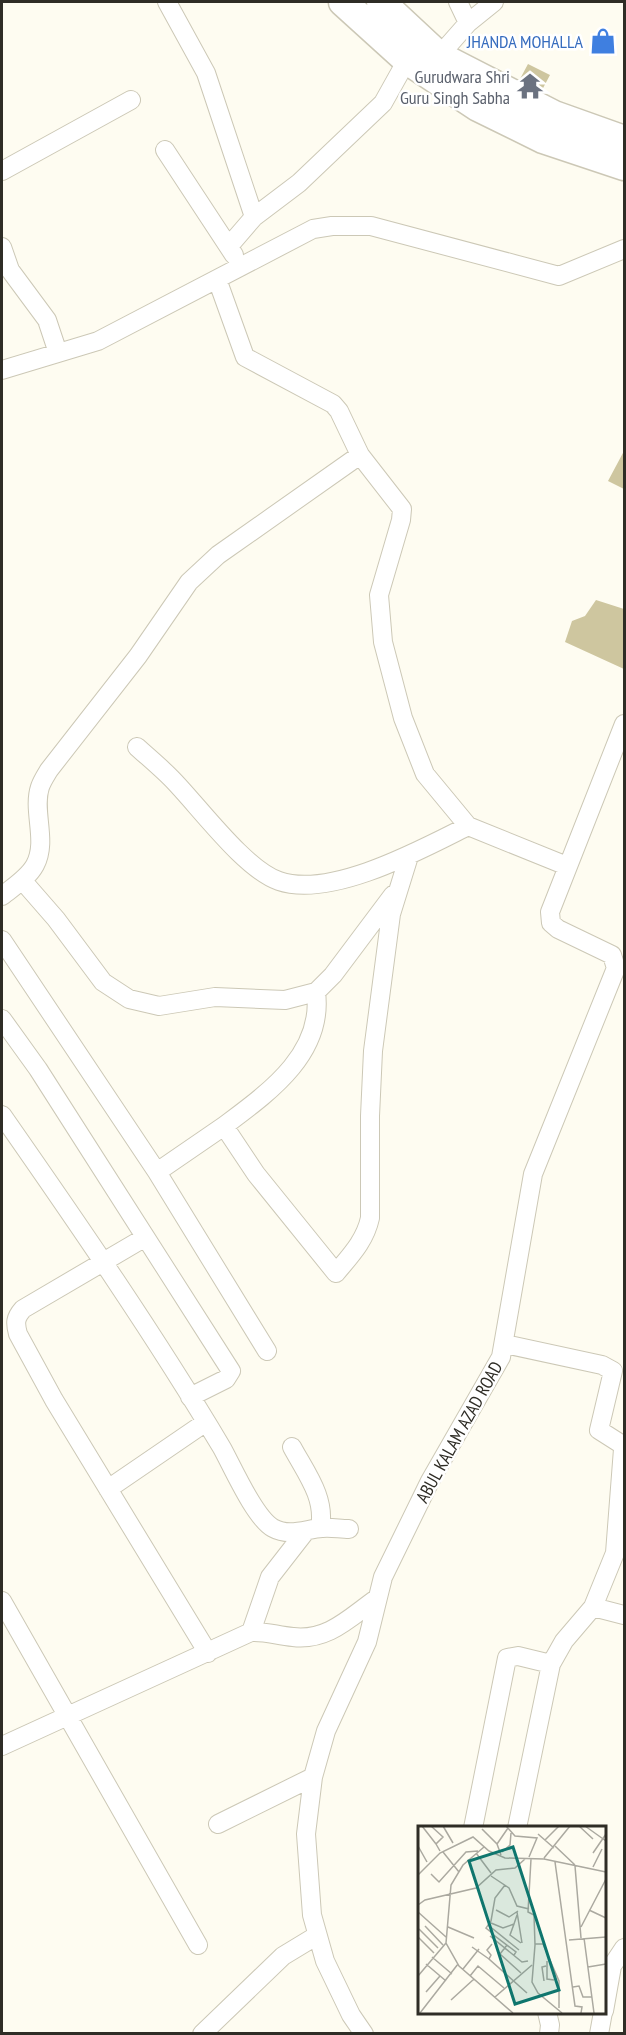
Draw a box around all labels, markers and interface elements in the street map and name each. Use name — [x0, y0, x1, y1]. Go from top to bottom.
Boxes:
shop icon: JHANDA MOHALLA — [588, 26, 618, 56]
place label: JHANDA MOHALLA — [466, 30, 583, 53]
place label: Gurudwara Shri Guru Singh Sabha — [400, 65, 510, 109]
temple icon: Gurudwara Shri Guru Singh Sabha — [515, 71, 545, 101]
street label: ABUL KALAM AZAD ROAD — [411, 1357, 507, 1507]
inset map — [418, 1826, 605, 2014]

